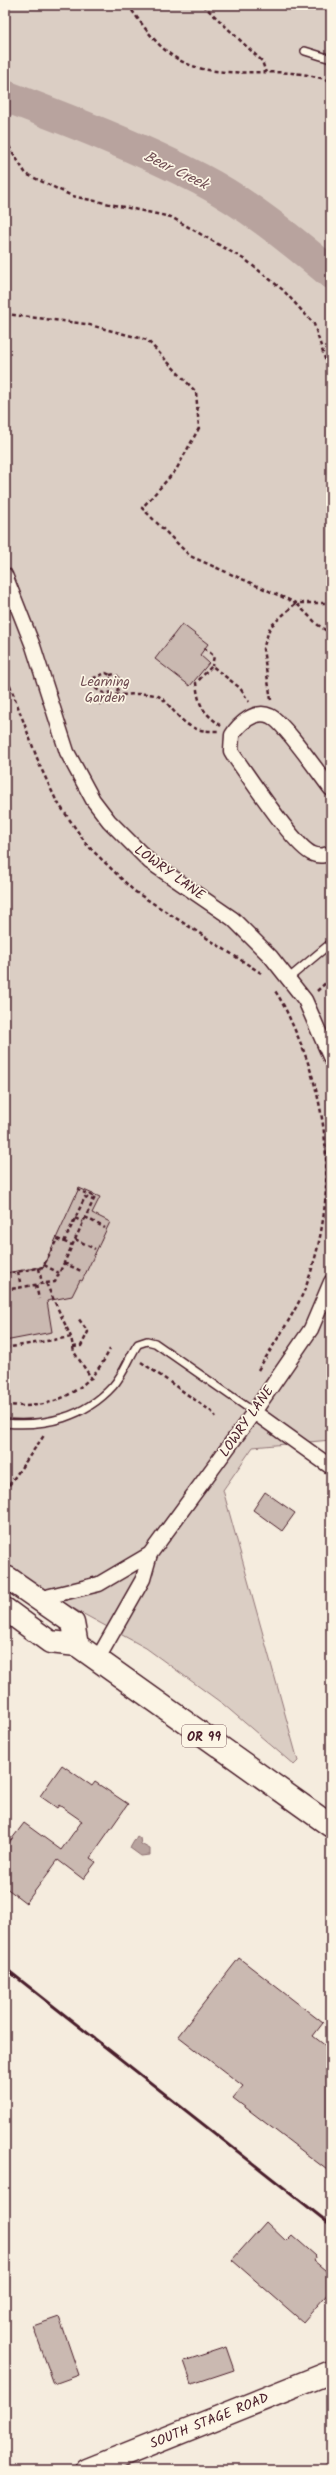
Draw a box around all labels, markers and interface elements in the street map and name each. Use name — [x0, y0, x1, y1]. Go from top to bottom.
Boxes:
water label: Bear Creek — [139, 145, 214, 198]
park label: Learning Garden — [80, 671, 130, 709]
street label: LOWRY LANE — [129, 840, 210, 907]
street label: LOWRY LANE — [214, 1381, 280, 1462]
road number: OR 99 — [182, 1725, 226, 1747]
street label: SOUTH STAGE ROAD — [146, 2387, 272, 2455]

